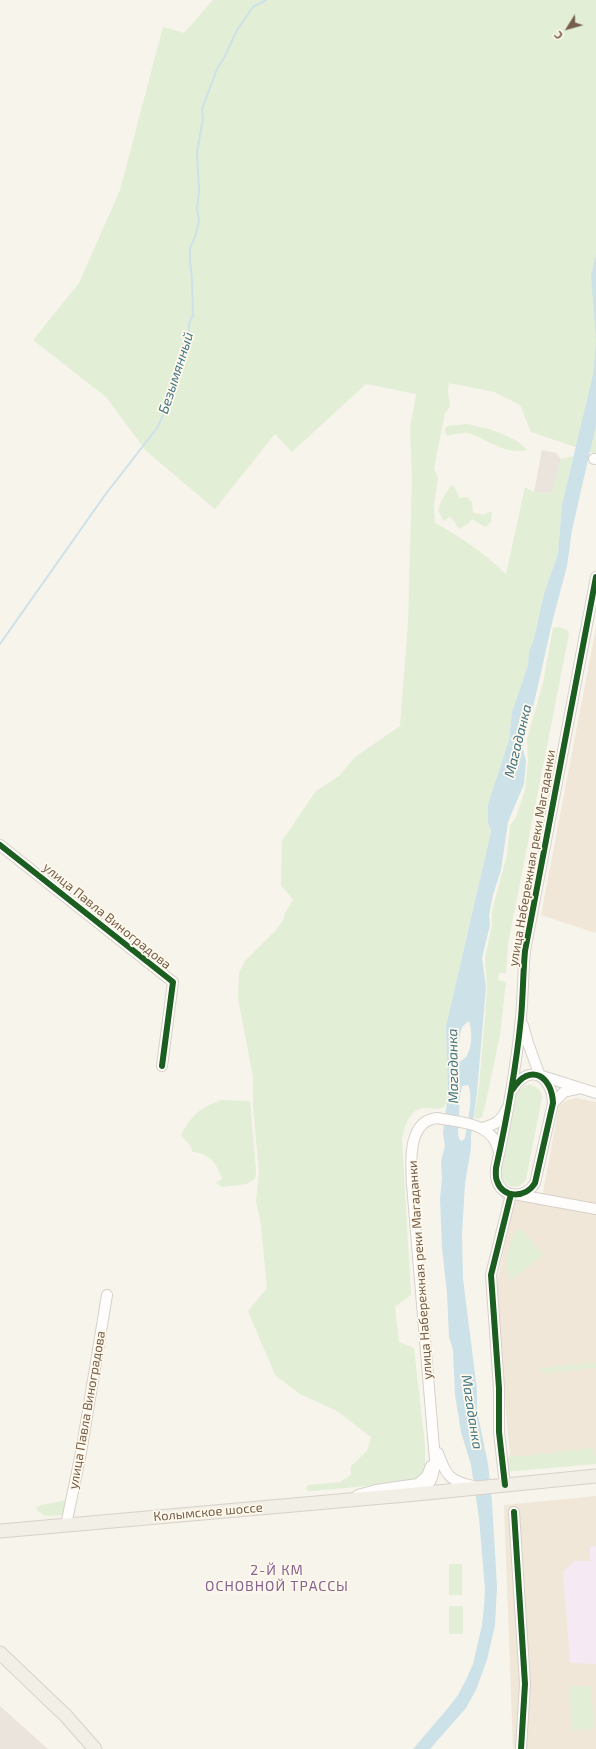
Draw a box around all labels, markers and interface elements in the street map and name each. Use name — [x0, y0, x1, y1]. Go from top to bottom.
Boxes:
north arrow — [548, 8, 588, 48]
text: С — [551, 29, 565, 42]
water label: Безымянный — [155, 330, 197, 416]
water label: Магаданка — [501, 702, 535, 780]
street label: улица Набережная реки Магаданки — [505, 748, 559, 968]
street label: улица Павла Виноградова — [40, 859, 174, 973]
water label: Магаданка — [444, 1028, 462, 1104]
street label: улица Набережная реки Магаданки — [405, 1160, 435, 1380]
street label: улица Павла Виноградова — [65, 1330, 109, 1490]
water label: Магаданка — [458, 1374, 486, 1450]
street label: Колымское шоссе — [153, 1499, 263, 1525]
district label: 2-Й КМ ОСНОВНОЙ ТРАССЫ — [205, 1562, 349, 1594]

